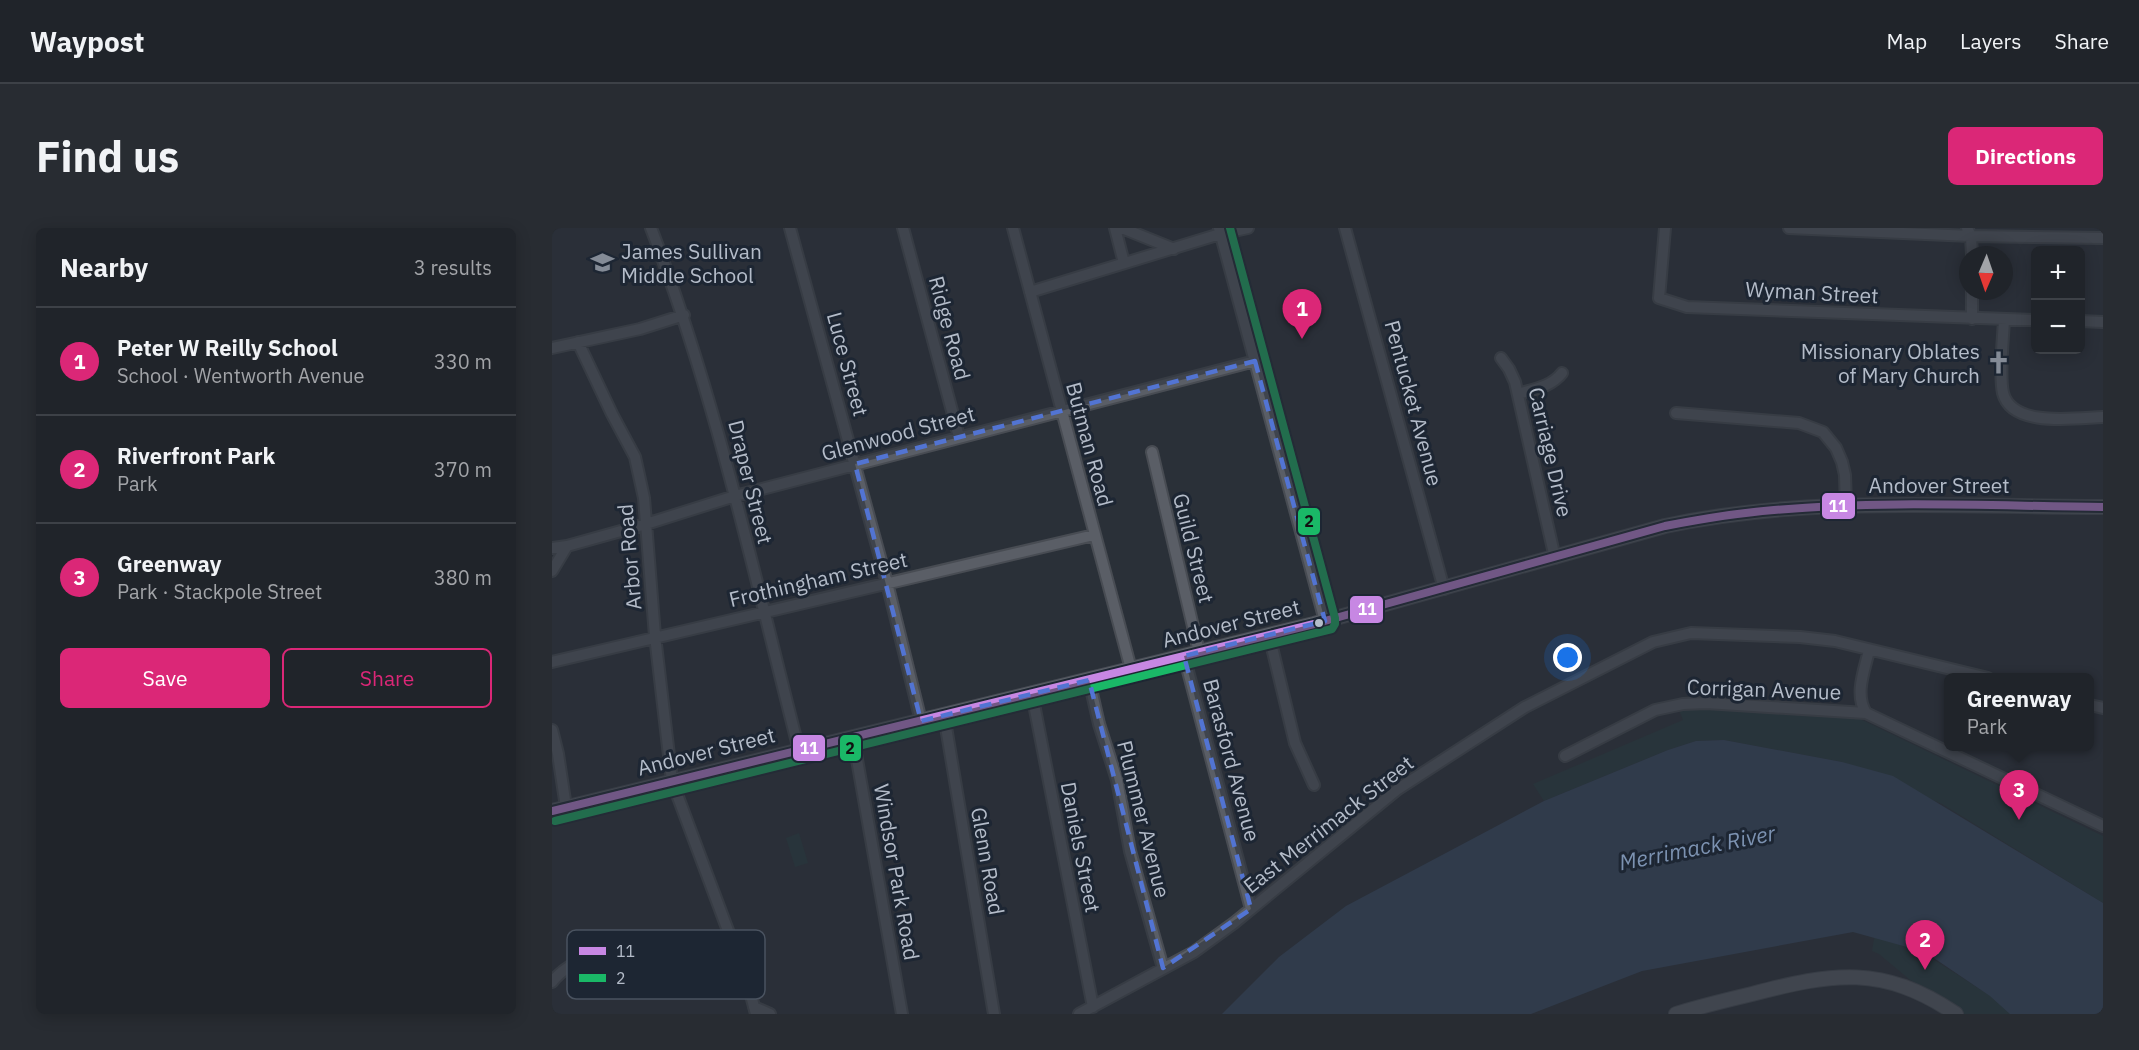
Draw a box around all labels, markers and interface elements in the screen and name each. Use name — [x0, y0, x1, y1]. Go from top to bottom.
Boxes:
text: Waypost — [30, 23, 144, 60]
text: Map — [1887, 27, 1927, 55]
text: Layers — [1960, 27, 2022, 55]
text: Share — [2055, 27, 2109, 55]
button: Directions — [1948, 127, 2103, 185]
text: Find us — [36, 129, 179, 184]
place label: James Sullivan Middle School — [621, 237, 762, 289]
north arrow — [1959, 246, 2013, 300]
map controls — [2031, 246, 2085, 354]
button: + — [2031, 246, 2085, 300]
text: Nearby — [60, 250, 148, 284]
school or university icon: James Sullivan Middle School — [590, 250, 616, 276]
text: 3 results — [414, 254, 492, 281]
street label: Ridge Road — [923, 273, 977, 383]
street label: Wyman Street — [1745, 275, 1879, 309]
pin: 1 — [1282, 290, 1322, 339]
button: − — [2031, 300, 2085, 354]
street label: Luce Street — [821, 309, 875, 419]
street label: Pentucket Avenue — [1378, 317, 1450, 489]
text: Peter W Reilly School — [117, 333, 338, 362]
place label: Missionary Oblates of Mary Church — [1801, 337, 1980, 389]
text: 1 — [74, 348, 86, 375]
text: 330 m — [434, 348, 492, 375]
church icon: Missionary Oblates of Mary Church — [1985, 350, 2011, 376]
text: School · Wentworth Avenue — [117, 362, 364, 389]
street label: Butman Road — [1060, 379, 1120, 509]
street label: Carriage Drive — [1522, 384, 1580, 520]
street label: Glenwood Street — [818, 399, 978, 467]
street label: Draper Street — [722, 417, 780, 547]
text: Riverfront Park — [117, 441, 275, 470]
text: 2 — [74, 456, 86, 483]
text: 370 m — [434, 456, 492, 483]
text: Park — [117, 470, 157, 497]
street label: Andover Street — [1868, 471, 2010, 499]
street label: Guild Street — [1167, 490, 1221, 606]
line badge: 11 — [1821, 492, 1856, 520]
text: 11 — [1828, 496, 1848, 516]
street label: Arbor Road — [610, 503, 648, 611]
line badge: 2 — [1297, 507, 1321, 536]
text: 2 — [1304, 511, 1314, 531]
street label: Frothingham Street — [726, 545, 910, 613]
text: Greenway — [117, 549, 222, 578]
text: 3 — [74, 564, 86, 591]
text: 380 m — [434, 564, 492, 591]
text: Park · Stackpole Street — [117, 578, 322, 605]
street label: Andover Street — [1159, 592, 1303, 654]
line badge: 11 — [1349, 595, 1384, 624]
text: 11 — [1357, 599, 1377, 619]
unlabelled marker — [1313, 617, 1325, 629]
your location — [1553, 643, 1582, 672]
button: Save — [60, 648, 270, 708]
button: Share — [282, 648, 492, 708]
street label: Corrigan Avenue — [1686, 672, 1842, 706]
popup — [1944, 673, 2094, 751]
street label: Barasford Avenue — [1197, 676, 1267, 844]
text: Greenway — [1967, 684, 2071, 713]
text: Park — [1967, 713, 2007, 740]
street label: Andover Street — [634, 720, 778, 782]
line badge: 11 — [792, 734, 826, 762]
line badge: 2 — [839, 734, 862, 762]
street label: Plummer Avenue — [1111, 737, 1177, 901]
text: 11 — [799, 738, 819, 758]
text: 2 — [845, 738, 855, 758]
street label: East Merrimack Street — [1237, 749, 1419, 899]
pin: 3 — [2000, 770, 2038, 820]
street label: Daniels Street — [1055, 779, 1107, 915]
street label: Windsor Park Road — [868, 782, 926, 962]
street label: Glenn Road — [965, 805, 1011, 917]
water label: Merrimack River — [1616, 817, 1779, 876]
pin: 2 — [1906, 920, 1944, 970]
legend — [567, 930, 765, 999]
text: 11 — [616, 941, 635, 961]
text: 2 — [616, 968, 626, 988]

